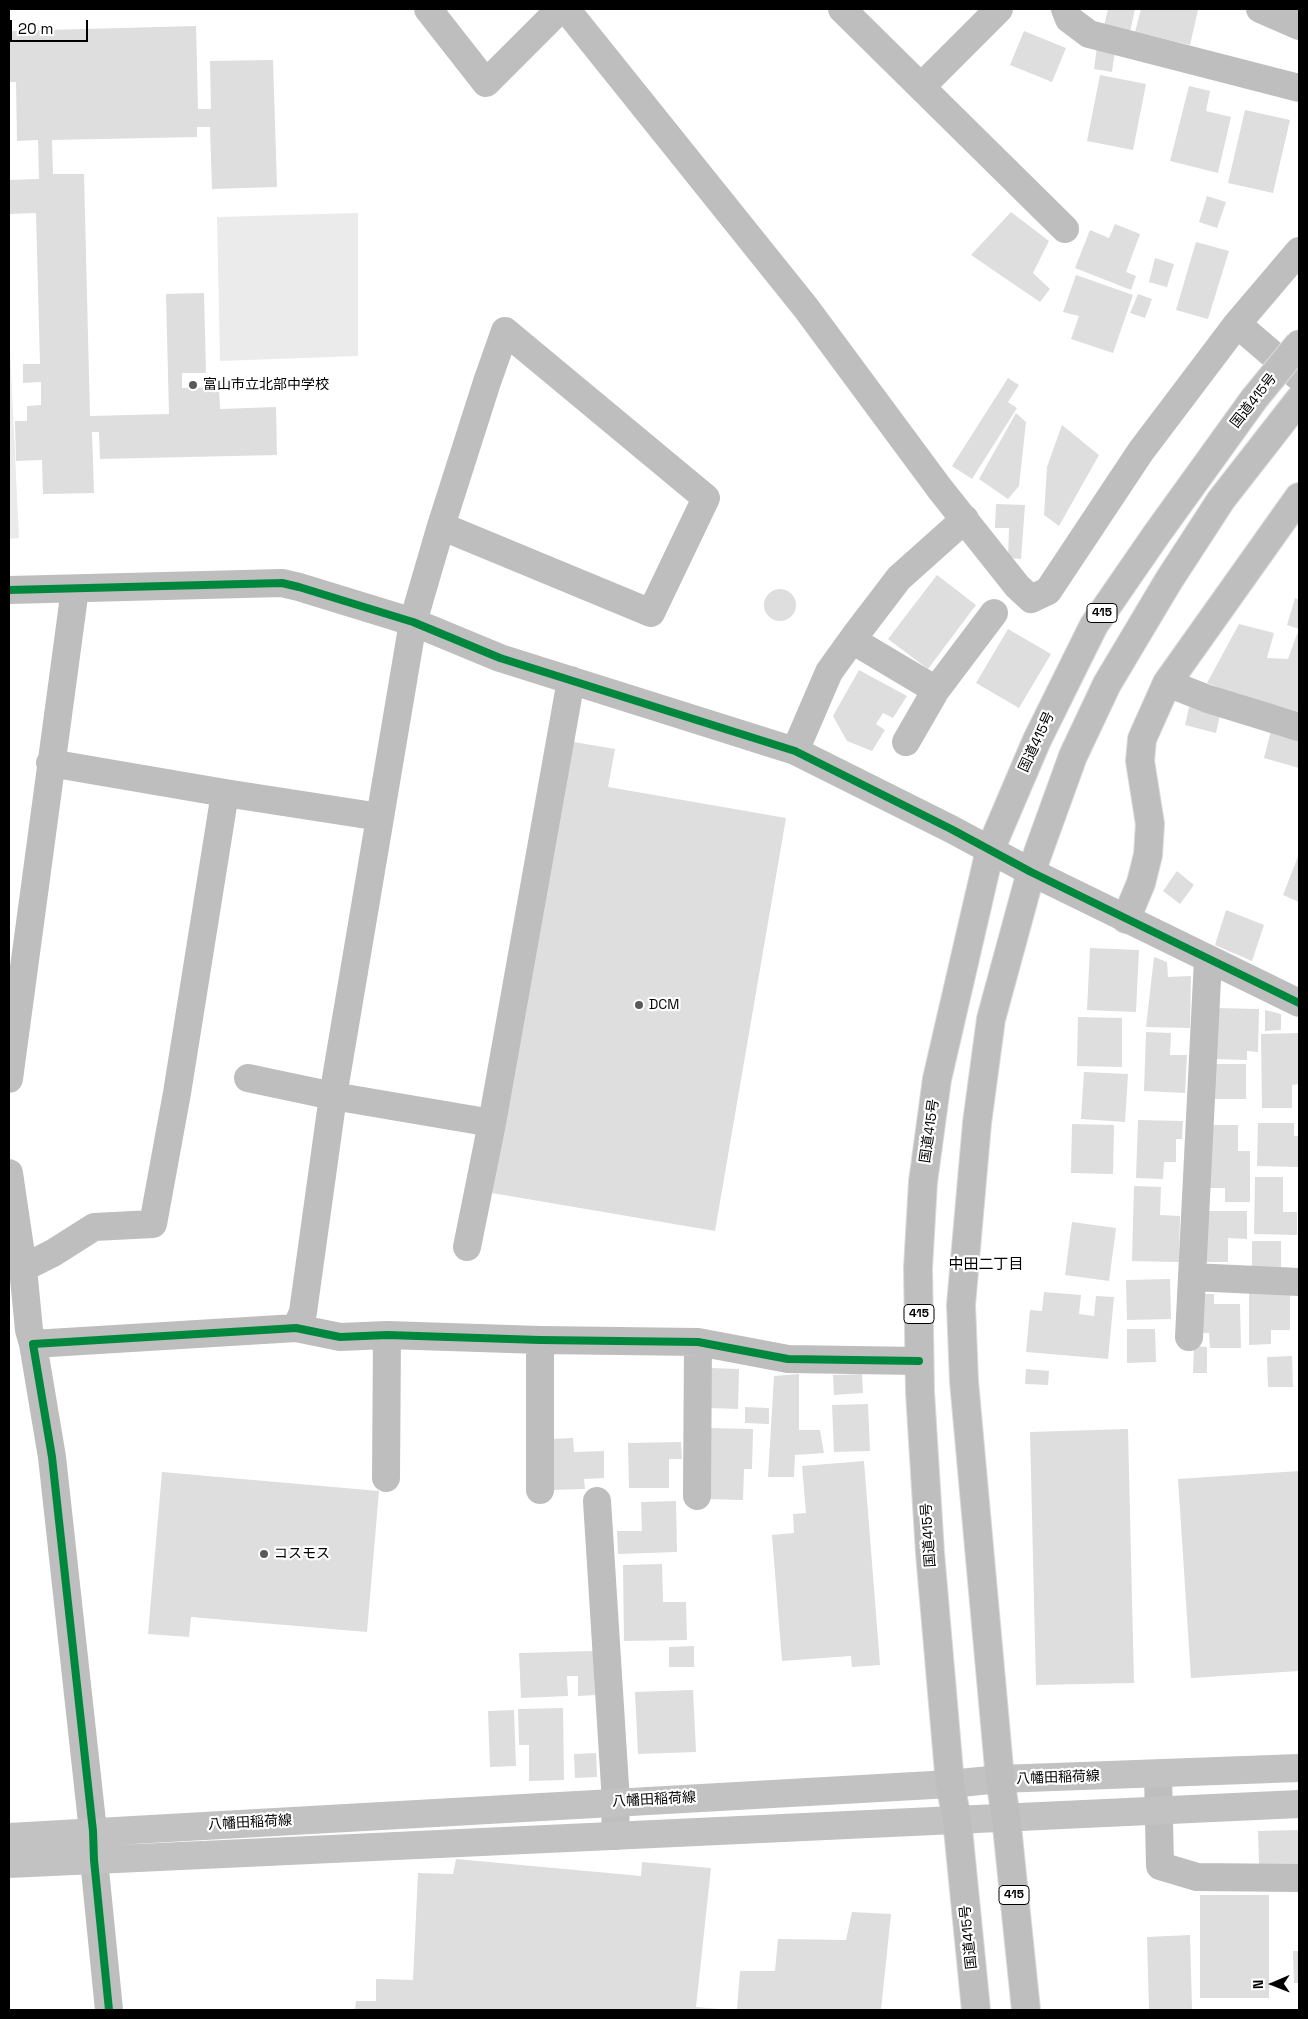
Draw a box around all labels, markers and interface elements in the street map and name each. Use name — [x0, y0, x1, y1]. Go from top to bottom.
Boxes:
scale bar — [12, 10, 90, 42]
text: 20 m — [18, 19, 53, 38]
street label: 国道415号 — [1227, 370, 1281, 432]
place label: 富山市立北部中学校 — [203, 377, 329, 393]
marker: 富山市立北部中学校 — [187, 379, 199, 391]
road number: 415 — [1087, 604, 1117, 622]
street label: 国道415号 — [1016, 709, 1058, 775]
place label: DCM — [649, 997, 679, 1013]
marker: DCM — [633, 999, 645, 1011]
street label: 国道415号 — [917, 1098, 943, 1164]
district label: 中田二丁目 — [949, 1256, 1023, 1274]
road number: 415 — [904, 1305, 934, 1324]
street label: 国道415号 — [918, 1502, 940, 1568]
place label: コスモス — [274, 1546, 330, 1562]
marker: コスモス — [258, 1548, 270, 1560]
street label: 八幡田稲荷線 — [1016, 1768, 1100, 1788]
street label: 八幡田稲荷線 — [612, 1789, 696, 1811]
street label: 八幡田稲荷線 — [208, 1812, 292, 1834]
road number: 415 — [999, 1886, 1029, 1904]
street label: 国道415号 — [957, 1904, 981, 1970]
north arrow — [1248, 1959, 1298, 2009]
text: N — [1249, 1979, 1267, 1989]

